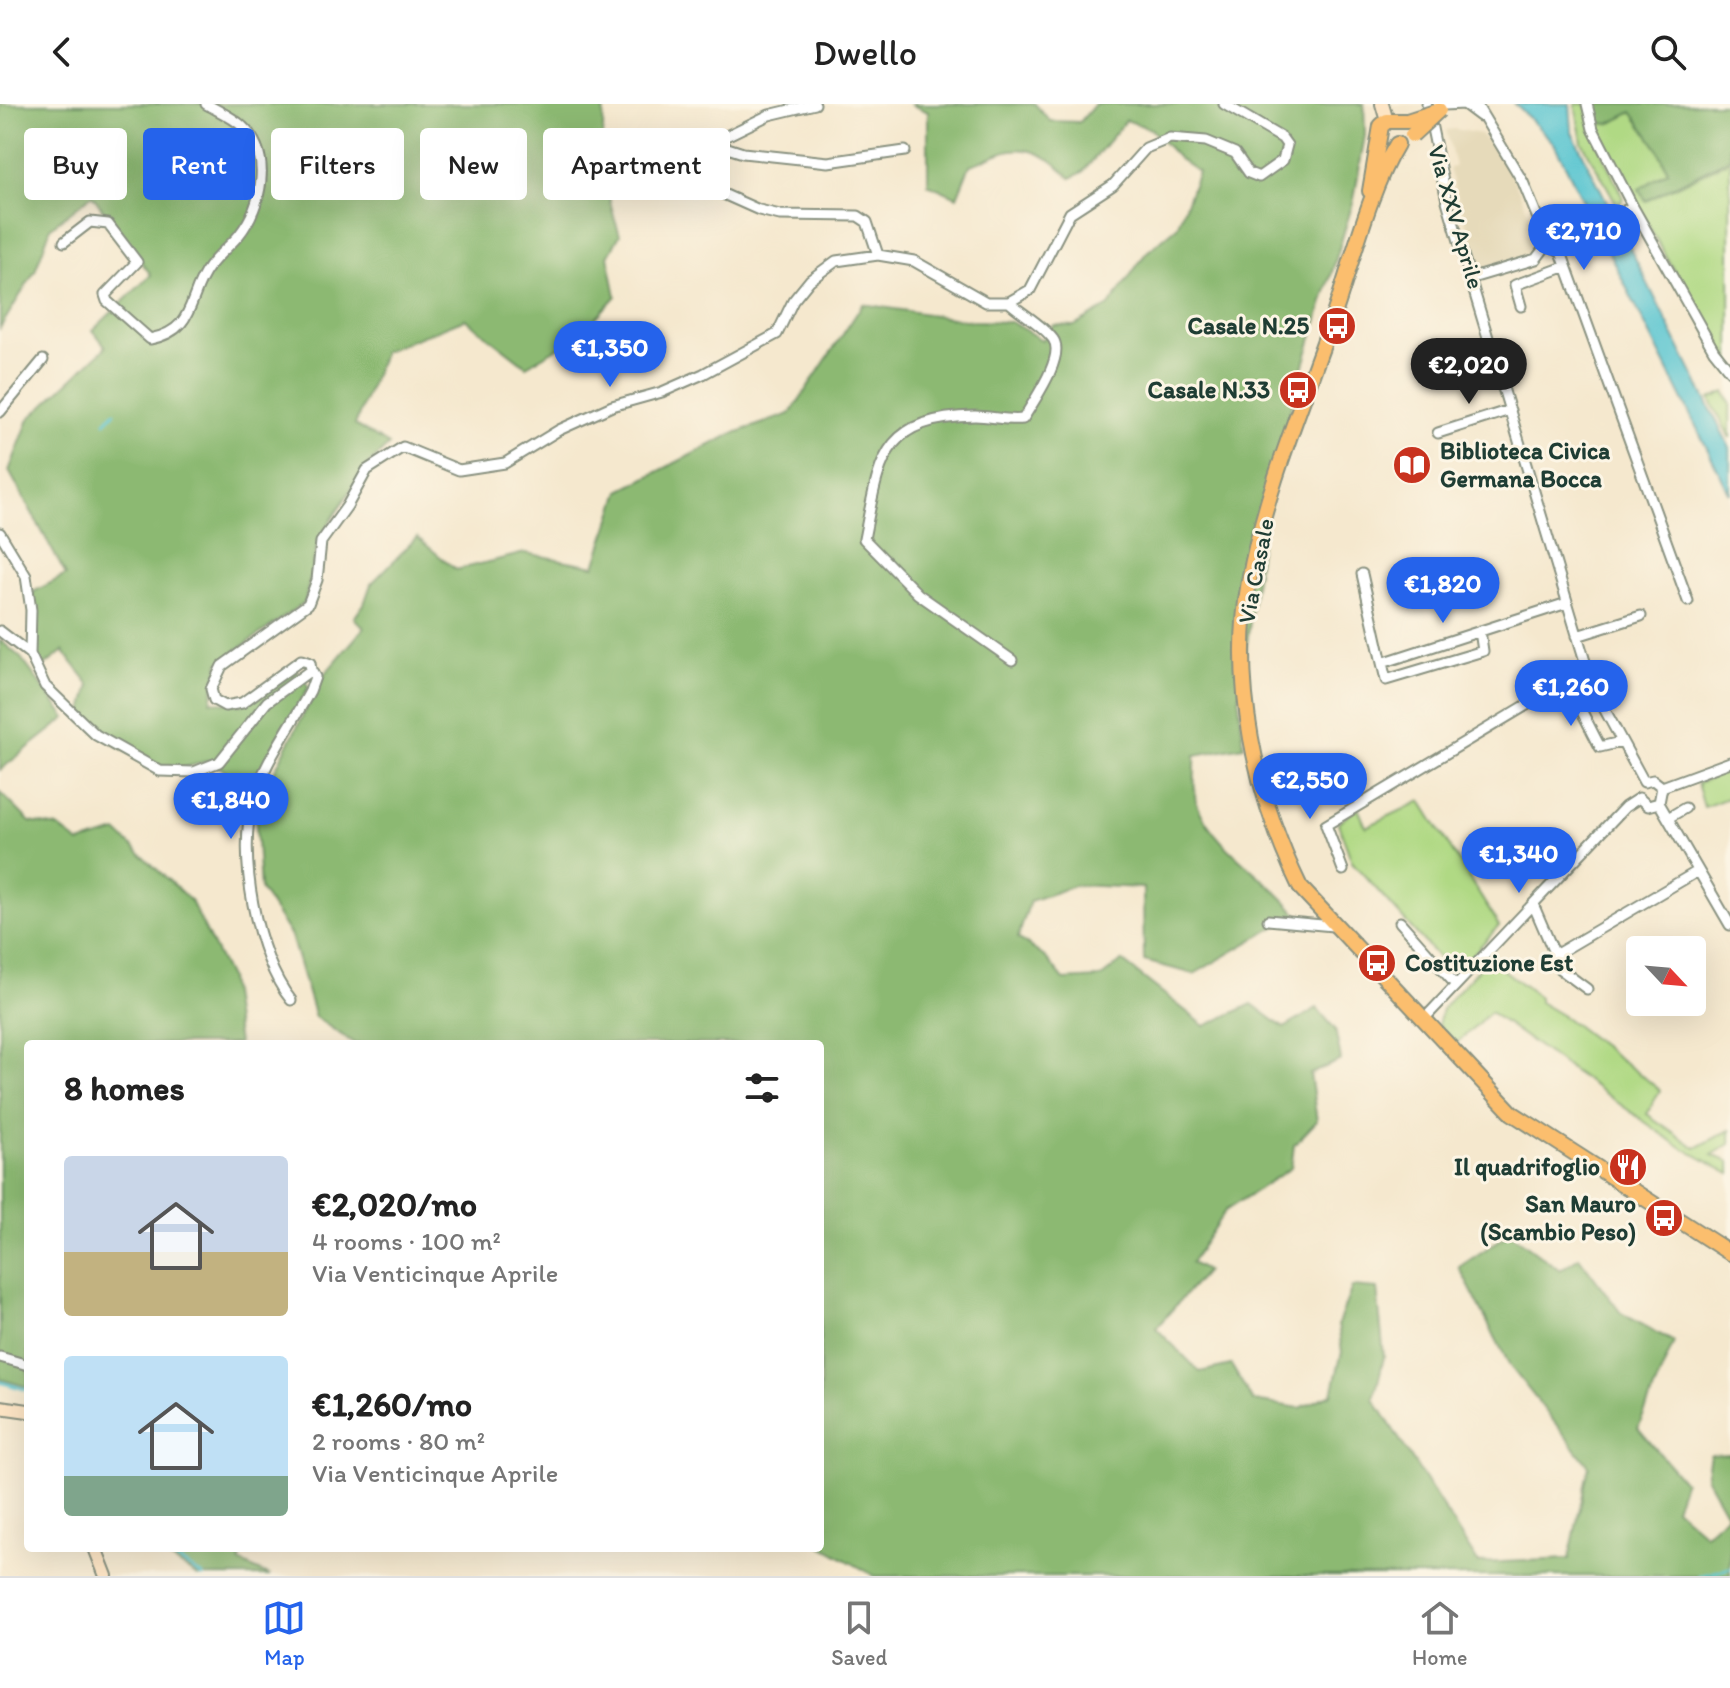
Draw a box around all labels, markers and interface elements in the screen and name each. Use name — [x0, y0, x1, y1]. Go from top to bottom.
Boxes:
icon: back — [40, 30, 84, 74]
icon: search — [1646, 30, 1690, 74]
text: Dwello — [813, 31, 917, 74]
chip: Buy — [24, 128, 127, 200]
chip: Rent — [143, 128, 255, 200]
chip: Filters — [271, 128, 404, 200]
chip: New — [420, 128, 527, 200]
chip: Apartment — [543, 128, 730, 200]
street label: Via XXV Aprile — [1422, 142, 1491, 292]
pin: €2,710 — [1519, 204, 1649, 272]
text: €2,710 — [1546, 214, 1622, 246]
bus stop icon: Casale N.25 — [1316, 305, 1358, 347]
place label: Casale N.25 — [1187, 311, 1309, 340]
pin: €1,350 — [545, 321, 675, 389]
text: €1,350 — [572, 331, 648, 363]
pin: €2,020 — [1404, 338, 1534, 406]
text: €2,020 — [1429, 348, 1509, 380]
bus stop icon: Casale N.33 — [1277, 369, 1319, 411]
place label: Casale N.33 — [1148, 375, 1270, 404]
place label: Biblioteca Civica Germana Bocca — [1440, 436, 1610, 493]
library icon: Biblioteca Civica Germana Bocca — [1391, 444, 1433, 486]
street label: Via Casale — [1231, 516, 1280, 626]
pin: €1,820 — [1378, 557, 1508, 625]
text: €1,820 — [1404, 567, 1482, 599]
pin: €1,260 — [1506, 660, 1636, 728]
text: €1,260 — [1533, 670, 1609, 702]
pin: €2,550 — [1245, 753, 1375, 821]
text: €2,550 — [1271, 763, 1349, 795]
pin: €1,840 — [166, 773, 296, 841]
text: €1,840 — [192, 783, 270, 815]
pin: €1,340 — [1454, 827, 1584, 895]
text: €1,340 — [1480, 837, 1558, 869]
north arrow — [1626, 936, 1706, 1016]
map controls — [1626, 936, 1706, 1016]
bus stop icon: Costituzione Est — [1356, 942, 1398, 984]
place label: Costituzione Est — [1405, 948, 1573, 977]
icon: filters — [740, 1066, 784, 1110]
text: 8 homes — [64, 1068, 185, 1109]
restaurant icon: Il quadrifoglio — [1607, 1146, 1649, 1188]
place label: Il quadrifoglio — [1454, 1152, 1600, 1182]
text: €2,020/mo — [312, 1184, 477, 1225]
icon: home — [128, 1188, 224, 1284]
place label: San Mauro (Scambio Peso) — [1480, 1189, 1636, 1247]
bus stop icon: San Mauro (Scambio Peso) — [1643, 1197, 1685, 1239]
text: 4 rooms · 100 m² — [312, 1225, 501, 1257]
text: Via Venticinque Aprile — [312, 1257, 558, 1289]
text: €1,260/mo — [312, 1384, 472, 1425]
icon: home — [128, 1388, 224, 1484]
text: 2 rooms · 80 m² — [312, 1425, 485, 1457]
text: Via Venticinque Aprile — [312, 1457, 558, 1489]
tab: Map — [262, 1596, 306, 1671]
tab: Saved — [831, 1596, 887, 1671]
tab: Home — [1412, 1596, 1468, 1671]

